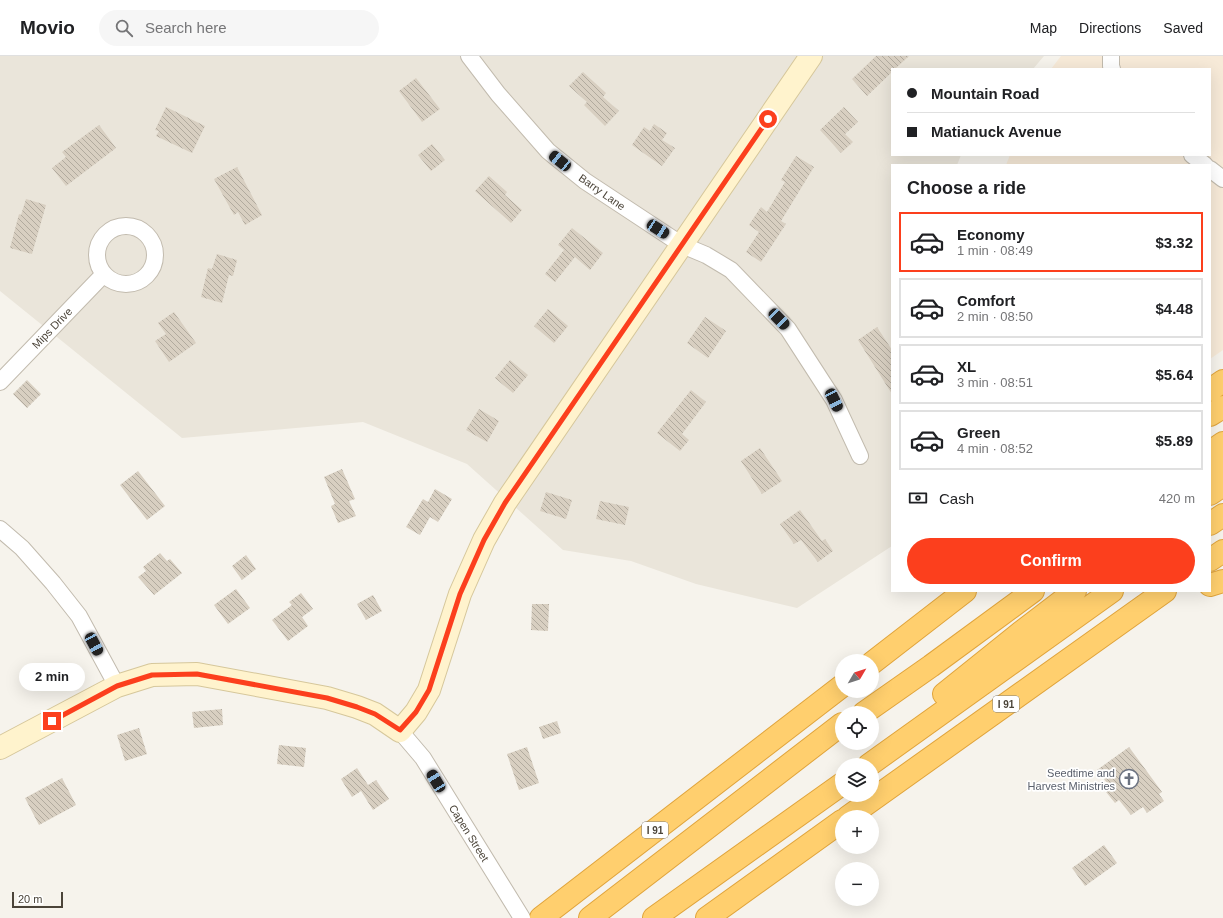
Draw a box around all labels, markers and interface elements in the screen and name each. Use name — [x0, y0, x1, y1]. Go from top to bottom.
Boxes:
search box — [99, 10, 379, 46]
text: Movio — [20, 17, 75, 38]
icon: search — [113, 17, 135, 39]
text: Search here — [145, 19, 227, 36]
text: Map — [1030, 20, 1057, 36]
text: Directions — [1079, 20, 1141, 36]
text: Saved — [1163, 20, 1203, 36]
text: Mountain Road — [931, 85, 1039, 102]
route start — [759, 110, 777, 128]
text: Matianuck Avenue — [931, 123, 1062, 140]
car — [547, 149, 573, 173]
street label: Barry Lane — [577, 172, 627, 212]
text: Choose a ride — [907, 178, 1026, 198]
car — [645, 217, 671, 241]
icon: car — [909, 224, 945, 260]
text: Economy — [957, 226, 1025, 243]
text: $3.32 — [1155, 234, 1193, 251]
text: 1 min · 08:49 — [957, 243, 1033, 258]
icon: car — [909, 290, 945, 326]
text: Comfort — [957, 292, 1015, 309]
text: $4.48 — [1155, 300, 1193, 317]
street label: Mips Drive — [30, 305, 74, 351]
car — [766, 306, 792, 332]
text: 2 min · 08:50 — [957, 309, 1033, 324]
icon: car — [909, 356, 945, 392]
text: XL — [957, 358, 976, 375]
text: $5.64 — [1155, 366, 1193, 383]
text: 3 min · 08:51 — [957, 375, 1033, 390]
car — [823, 387, 845, 413]
icon: car — [909, 422, 945, 458]
text: Green — [957, 424, 1000, 441]
text: $5.89 — [1155, 432, 1193, 449]
text: 4 min · 08:52 — [957, 441, 1033, 456]
icon: cash — [907, 487, 929, 509]
text: Cash — [939, 490, 974, 507]
text: 420 m — [1159, 491, 1195, 506]
button: Confirm — [907, 538, 1195, 584]
car — [83, 631, 105, 657]
north arrow — [835, 654, 879, 698]
map controls — [835, 654, 879, 906]
callout: 2 min — [19, 663, 85, 691]
text: 2 min — [35, 669, 69, 684]
road number: I 91 — [993, 696, 1019, 712]
button: locate — [835, 706, 879, 750]
route end — [43, 712, 61, 730]
button: layers — [835, 758, 879, 802]
place label: Seedtime and Harvest Ministries — [1028, 767, 1115, 792]
car — [425, 768, 447, 794]
church icon: Seedtime and Harvest Ministries — [1118, 768, 1140, 790]
street label: Capen Street — [447, 802, 491, 864]
button: + — [835, 810, 879, 854]
road number: I 91 — [642, 822, 668, 838]
button: − — [835, 862, 879, 906]
scale bar — [12, 890, 63, 909]
text: 20 m — [18, 893, 42, 905]

